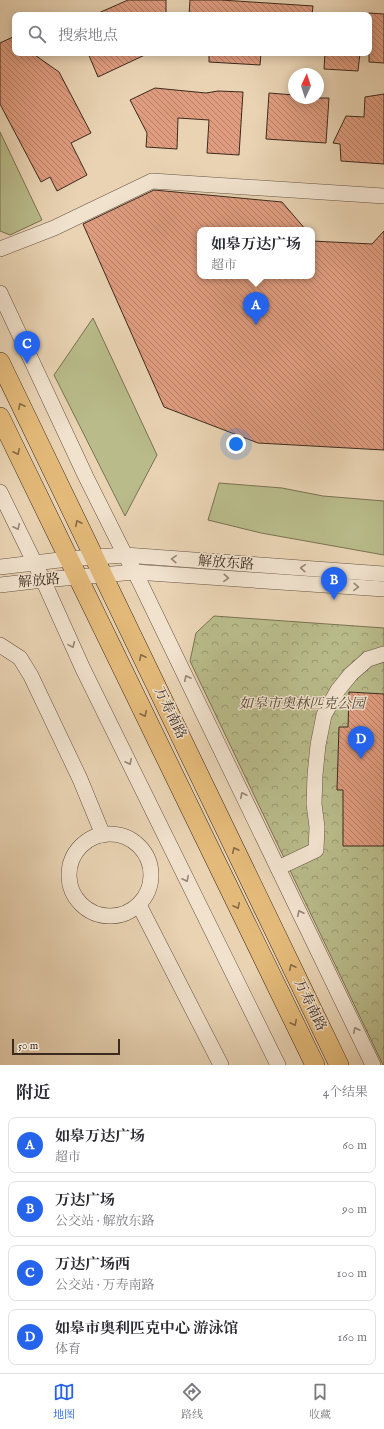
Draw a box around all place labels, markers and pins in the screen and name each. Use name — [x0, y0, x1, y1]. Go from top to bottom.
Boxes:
pin: A — [243, 292, 269, 325]
pin: C — [14, 331, 40, 364]
pin: B — [321, 567, 347, 600]
pin: D — [348, 726, 374, 759]

